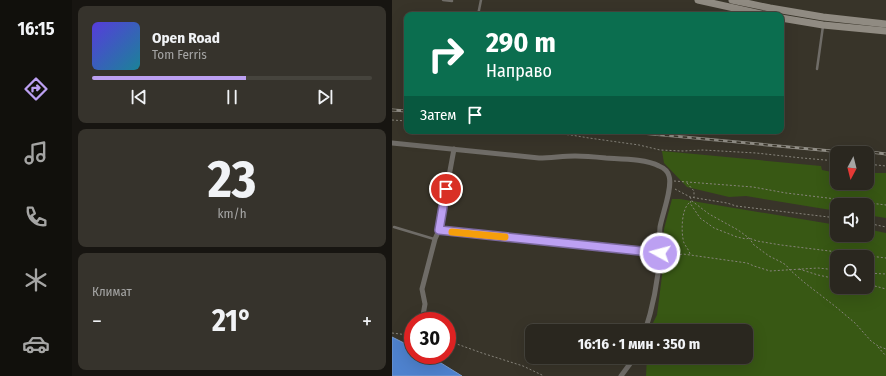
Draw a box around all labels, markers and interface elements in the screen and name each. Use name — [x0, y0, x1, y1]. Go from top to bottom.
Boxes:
text: 16:15 — [18, 18, 55, 40]
text: 290 m — [486, 26, 556, 59]
icon: right — [420, 28, 472, 80]
text: Open Road — [152, 29, 220, 47]
text: Tom Ferris — [152, 47, 207, 62]
text: Направо — [486, 60, 552, 82]
icon: directions — [22, 75, 50, 103]
icon: previous — [128, 86, 150, 108]
icon: pause — [221, 86, 243, 108]
icon: next — [314, 86, 336, 108]
icon: arrive — [464, 104, 486, 126]
text: Затем — [420, 106, 456, 124]
icon: music — [22, 139, 50, 167]
north arrow — [830, 146, 874, 190]
map controls — [830, 146, 874, 294]
text: 23 — [208, 148, 256, 211]
pin — [429, 172, 463, 206]
icon: arrive — [435, 178, 457, 200]
button: sound — [830, 198, 874, 242]
icon: phone — [22, 203, 50, 231]
text: km/h — [218, 206, 247, 221]
position arrow — [639, 232, 681, 274]
button: search — [830, 250, 874, 294]
icon: climate — [22, 266, 50, 294]
text: Климат — [92, 284, 132, 299]
text: 21° — [212, 303, 252, 339]
text: − — [92, 308, 102, 335]
text: + — [362, 308, 372, 335]
speed limit sign: 30 — [404, 312, 456, 364]
icon: car — [22, 330, 50, 358]
text: 16:16 · 1 мин · 350 m — [578, 335, 700, 353]

